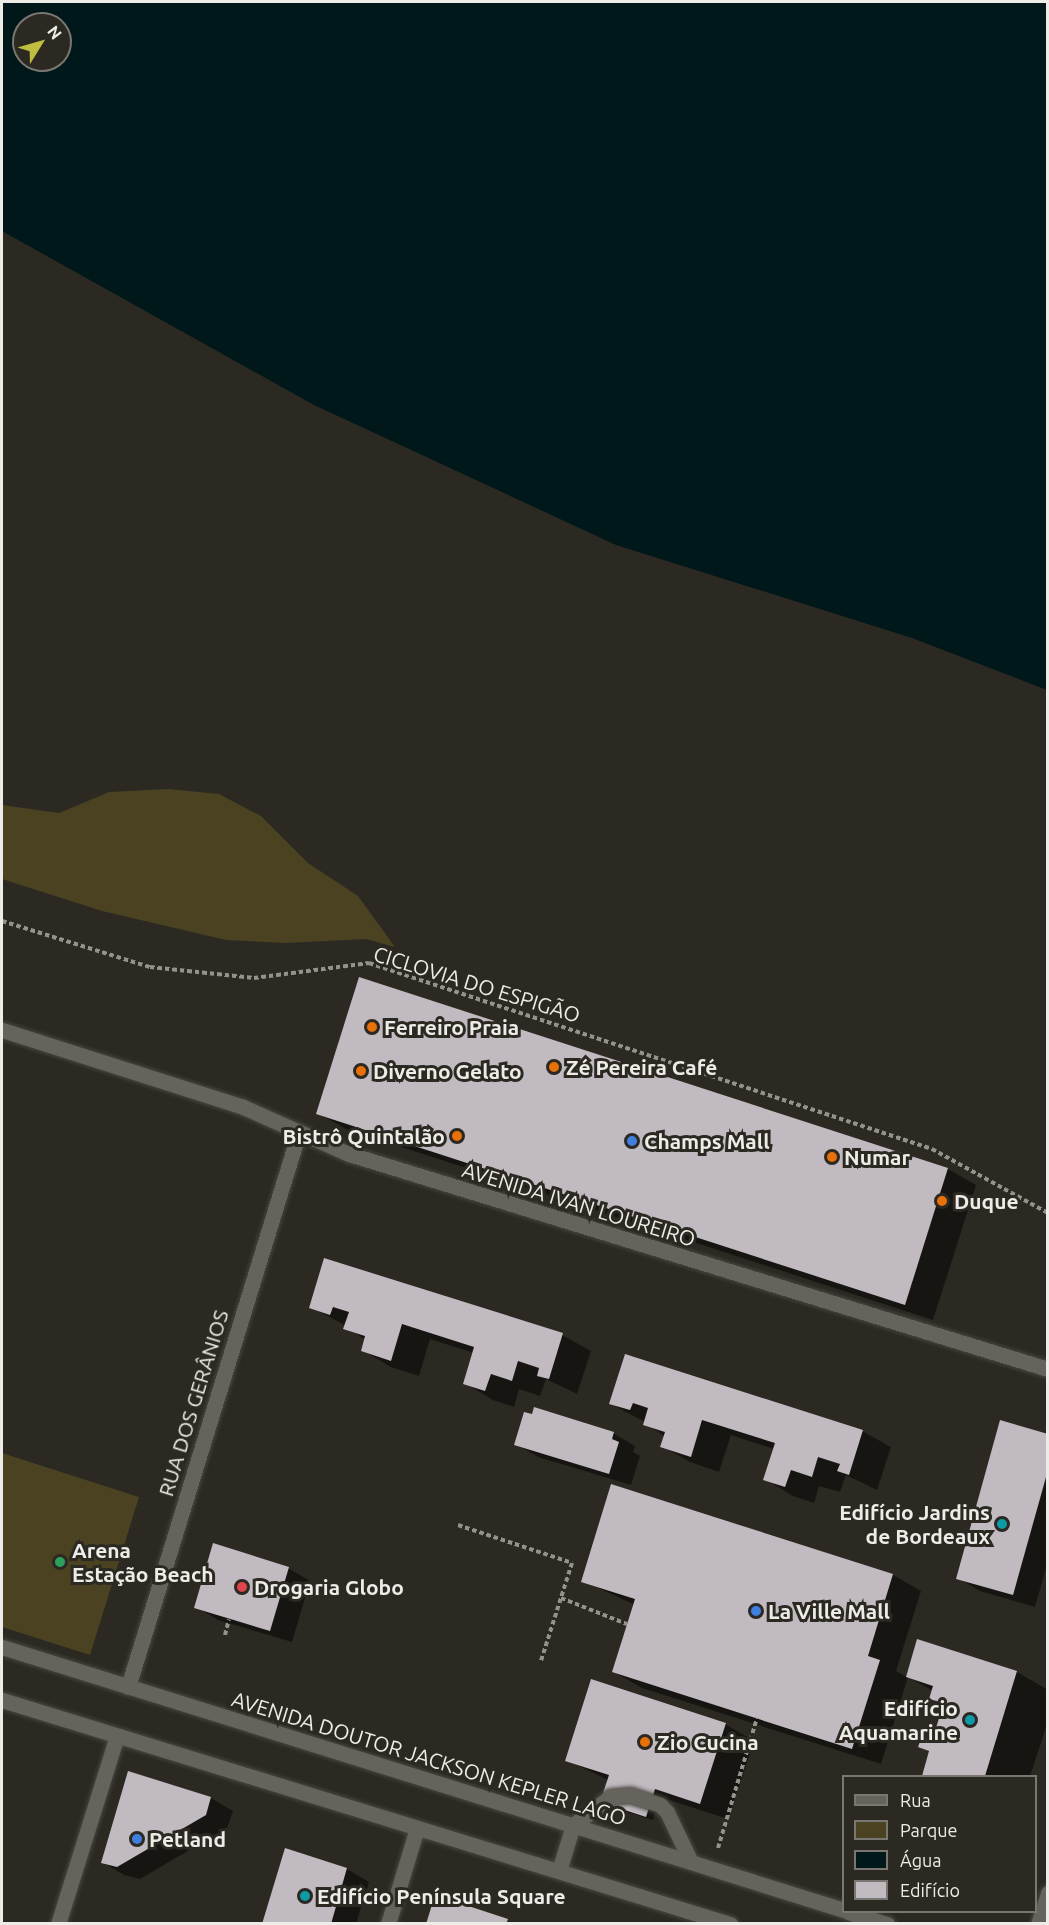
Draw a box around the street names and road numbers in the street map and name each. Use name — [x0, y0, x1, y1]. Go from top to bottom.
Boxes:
street label: CICLOVIA DO ESPIGÃO — [371, 941, 583, 1027]
street label: AVENIDA IVAN LOUREIRO — [459, 1157, 699, 1251]
street label: RUA DOS GERÂNIOS — [153, 1307, 233, 1499]
street label: AVENIDA DOUTOR JACKSON KEPLER LAGO — [229, 1686, 629, 1830]

